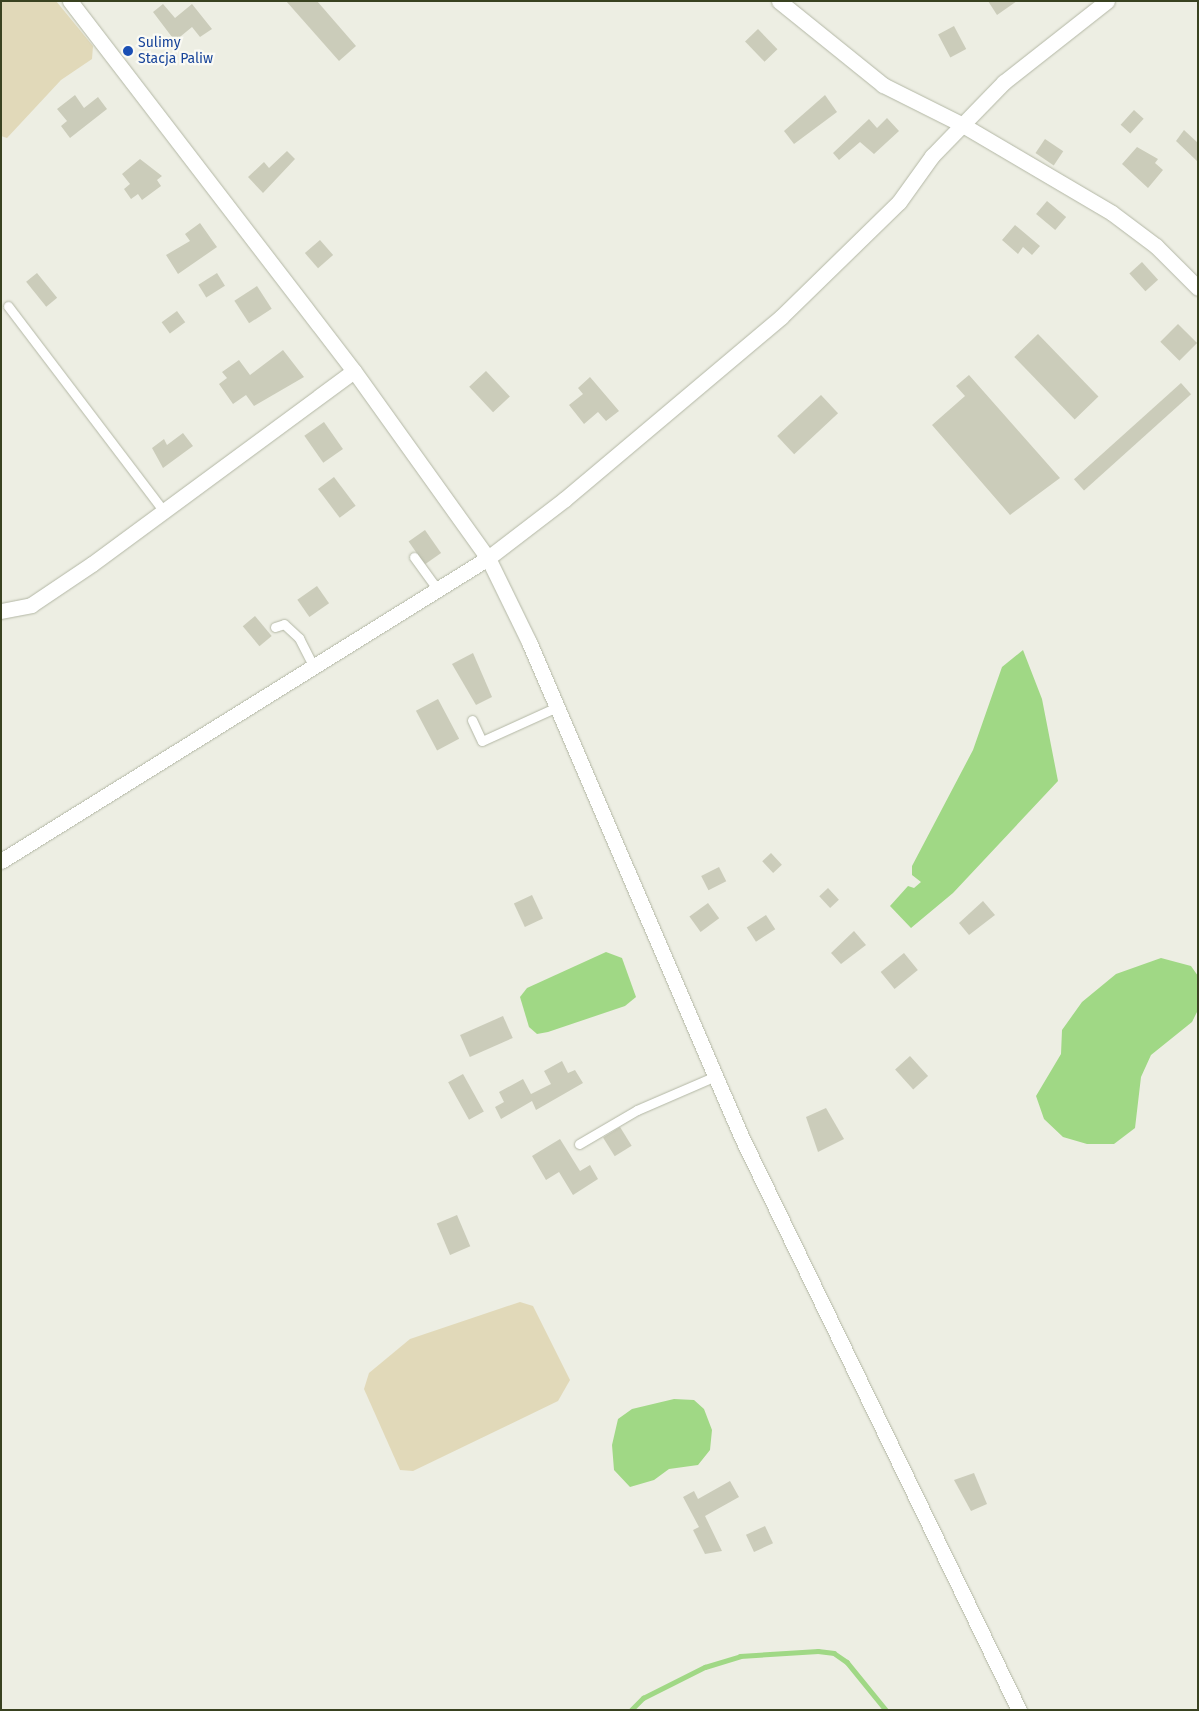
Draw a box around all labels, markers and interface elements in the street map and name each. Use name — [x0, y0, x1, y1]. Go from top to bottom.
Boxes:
place label: Sulimy Stacja Paliw — [138, 35, 213, 68]
marker: Sulimy Stacja Paliw — [122, 45, 134, 57]

